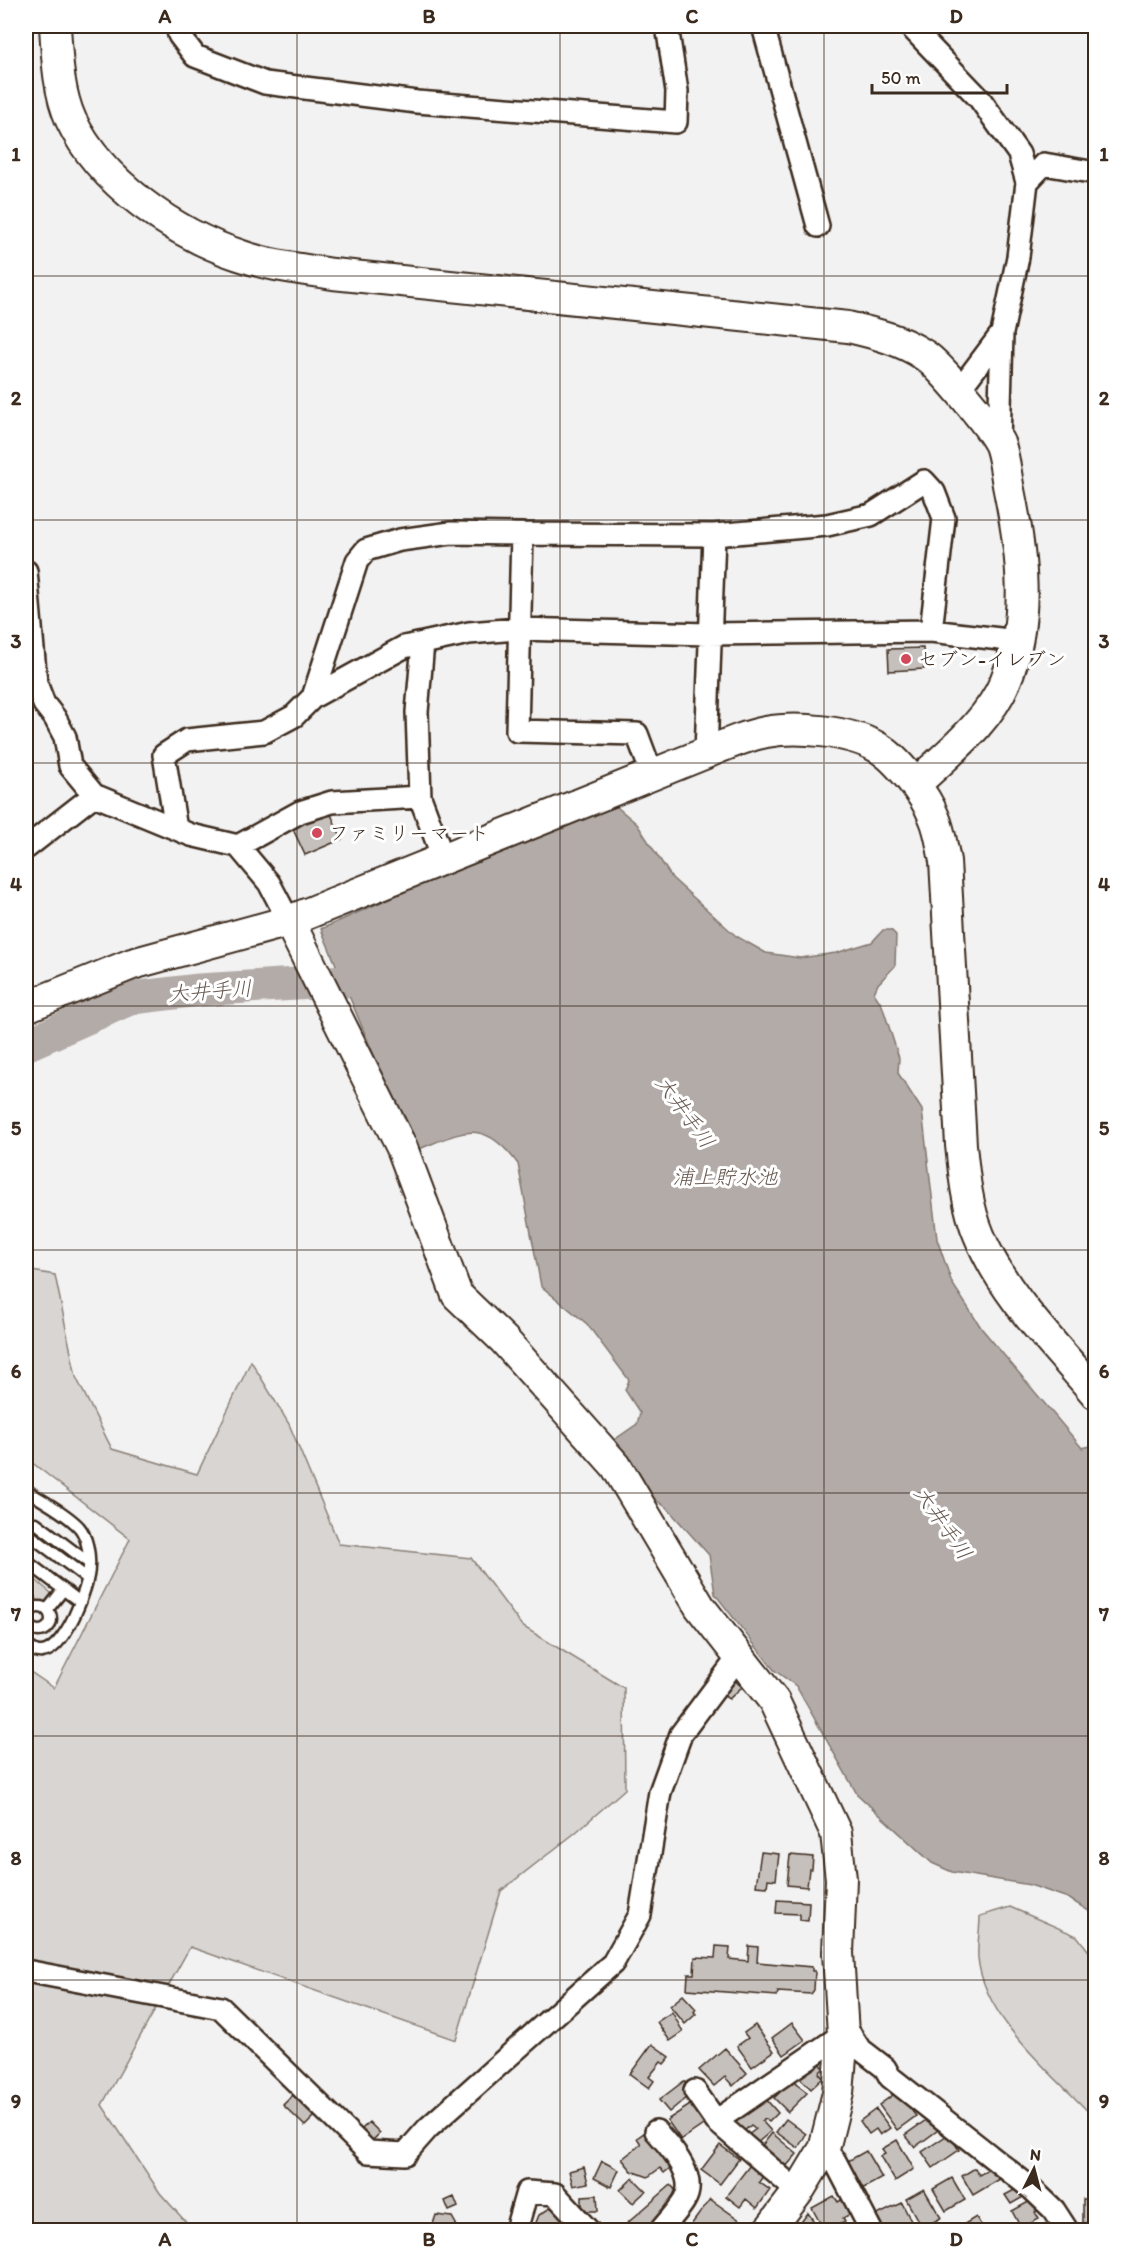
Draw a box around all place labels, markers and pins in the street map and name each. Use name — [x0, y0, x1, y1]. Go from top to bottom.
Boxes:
place label: セブン-イレブン — [918, 647, 1066, 671]
marker: セブン-イレブン — [899, 652, 913, 666]
place label: ファミリーマート — [329, 821, 489, 845]
marker: ファミリーマート — [310, 826, 324, 840]

